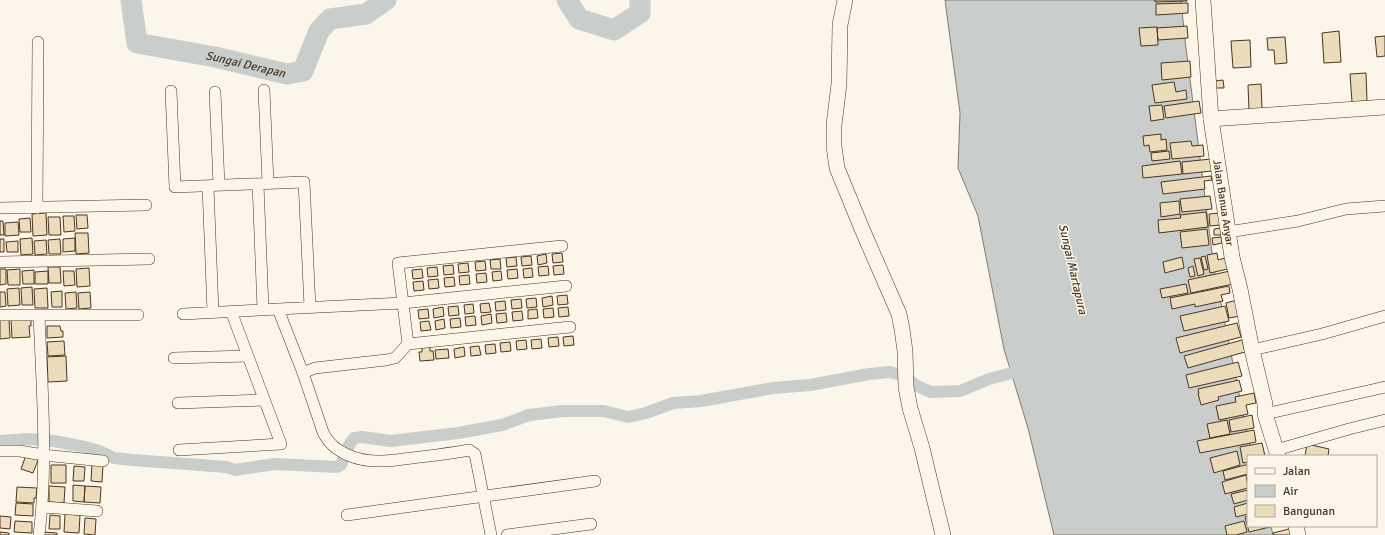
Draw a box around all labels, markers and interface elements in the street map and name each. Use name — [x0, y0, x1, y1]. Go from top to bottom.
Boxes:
water label: Sungai Derapan — [204, 48, 287, 81]
street label: Jalan Banua Anyar — [1210, 159, 1236, 247]
water label: Sungai Martapura — [1055, 223, 1090, 317]
legend — [1247, 455, 1377, 527]
text: Jalan — [1283, 464, 1310, 479]
text: Air — [1283, 484, 1299, 499]
text: Bangunan — [1283, 504, 1335, 519]

